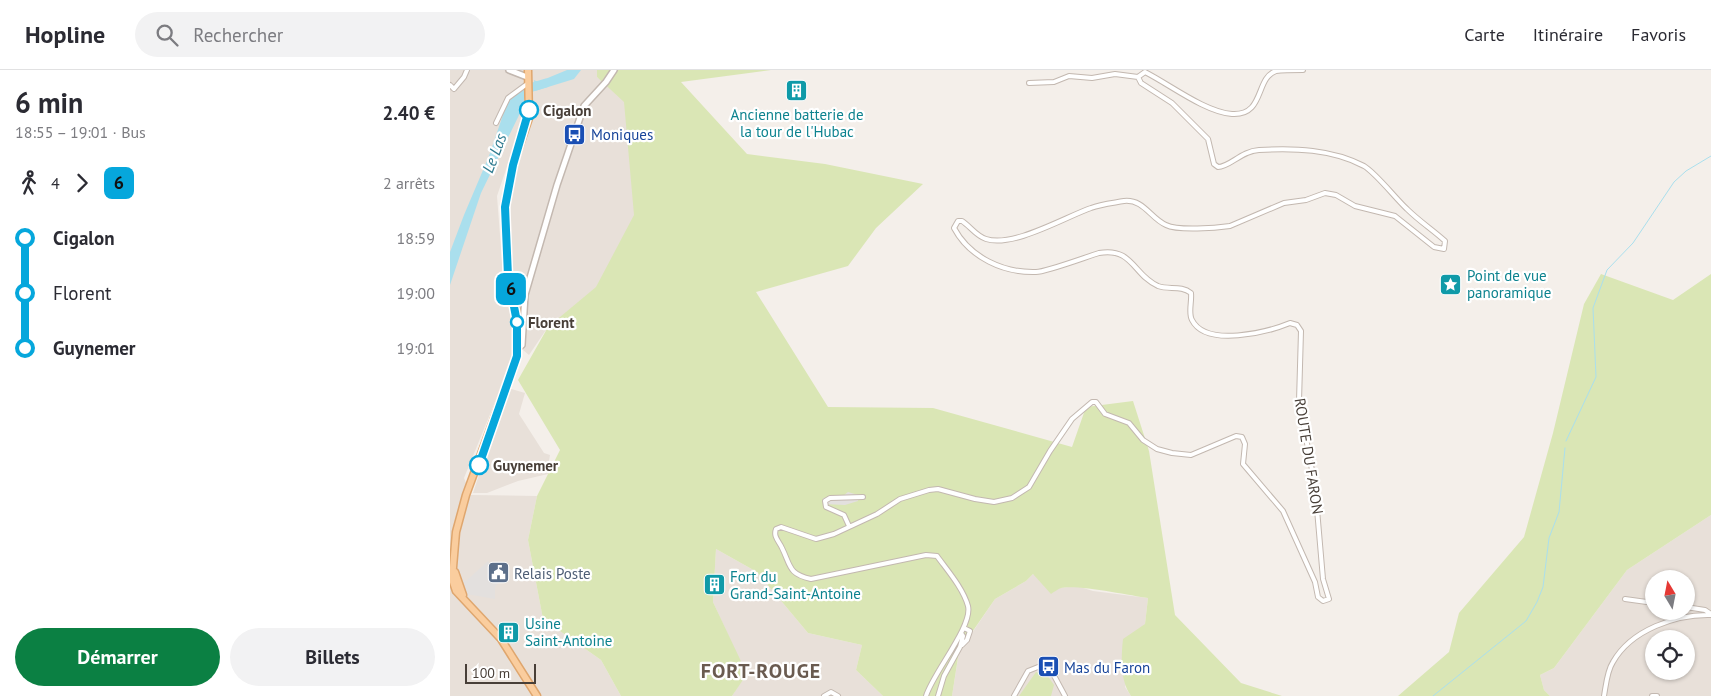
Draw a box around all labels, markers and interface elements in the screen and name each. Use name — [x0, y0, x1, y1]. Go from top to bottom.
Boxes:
search box — [135, 12, 485, 57]
text: Hopline — [25, 19, 105, 50]
icon: search — [153, 21, 181, 49]
text: Rechercher — [193, 23, 283, 47]
text: Carte — [1464, 23, 1505, 46]
text: Itinéraire — [1533, 23, 1603, 46]
text: Favoris — [1631, 23, 1686, 46]
building icon: Ancienne batterie de la tour de l'Hubac — [785, 79, 809, 103]
text: 6 min — [15, 84, 83, 121]
marker: Cigalon — [519, 100, 539, 120]
text: 2.40 € — [382, 101, 435, 125]
place label: Cigalon — [543, 101, 592, 120]
place label: Ancienne batterie de la tour de l'Hubac — [730, 105, 864, 141]
text: 18:55 – 19:01 · Bus — [15, 122, 146, 142]
bus stop icon: Moniques — [563, 122, 587, 146]
place label: Moniques — [591, 125, 653, 144]
water label: Le Las — [477, 130, 511, 175]
icon: walk — [15, 169, 43, 197]
icon: forward — [68, 169, 96, 197]
text: 6 — [114, 171, 124, 194]
text: 4 — [51, 173, 60, 193]
text: 2 arrêts — [383, 173, 435, 193]
text: Cigalon — [53, 226, 114, 250]
text: 18:59 — [397, 228, 435, 248]
place label: Point de vue panoramique — [1467, 266, 1551, 302]
place icon: Point de vue panoramique — [1439, 272, 1463, 296]
line badge: 6 — [495, 273, 527, 305]
text: 6 — [506, 277, 516, 300]
text: Florent — [53, 281, 112, 305]
text: 19:00 — [397, 283, 435, 303]
place label: Florent — [528, 313, 575, 332]
marker: Florent — [510, 315, 524, 329]
text: Guynemer — [53, 336, 136, 360]
text: 19:01 — [397, 338, 435, 358]
street label: ROUTE DU FARON — [1290, 397, 1328, 515]
marker: Guynemer — [469, 455, 489, 475]
place label: Guynemer — [493, 456, 559, 475]
public building icon: Relais Poste — [486, 561, 510, 585]
place label: Relais Poste — [514, 564, 591, 583]
place label: Fort du Grand-Saint-Antoine — [730, 567, 861, 603]
north arrow — [1645, 570, 1695, 620]
map controls — [1645, 570, 1695, 680]
building icon: Fort du Grand-Saint-Antoine — [702, 573, 726, 597]
place label: Usine Saint-Antoine — [525, 614, 612, 650]
building icon: Usine Saint-Antoine — [497, 620, 521, 644]
button: Démarrer — [15, 628, 220, 686]
button: Billets — [230, 628, 435, 686]
button: locate — [1645, 630, 1695, 680]
bus stop icon: Mas du Faron — [1036, 655, 1060, 679]
district label: FORT-ROUGE — [701, 658, 821, 684]
place label: Mas du Faron — [1064, 658, 1150, 677]
scale bar — [465, 661, 536, 684]
text: 100 m — [472, 664, 510, 682]

